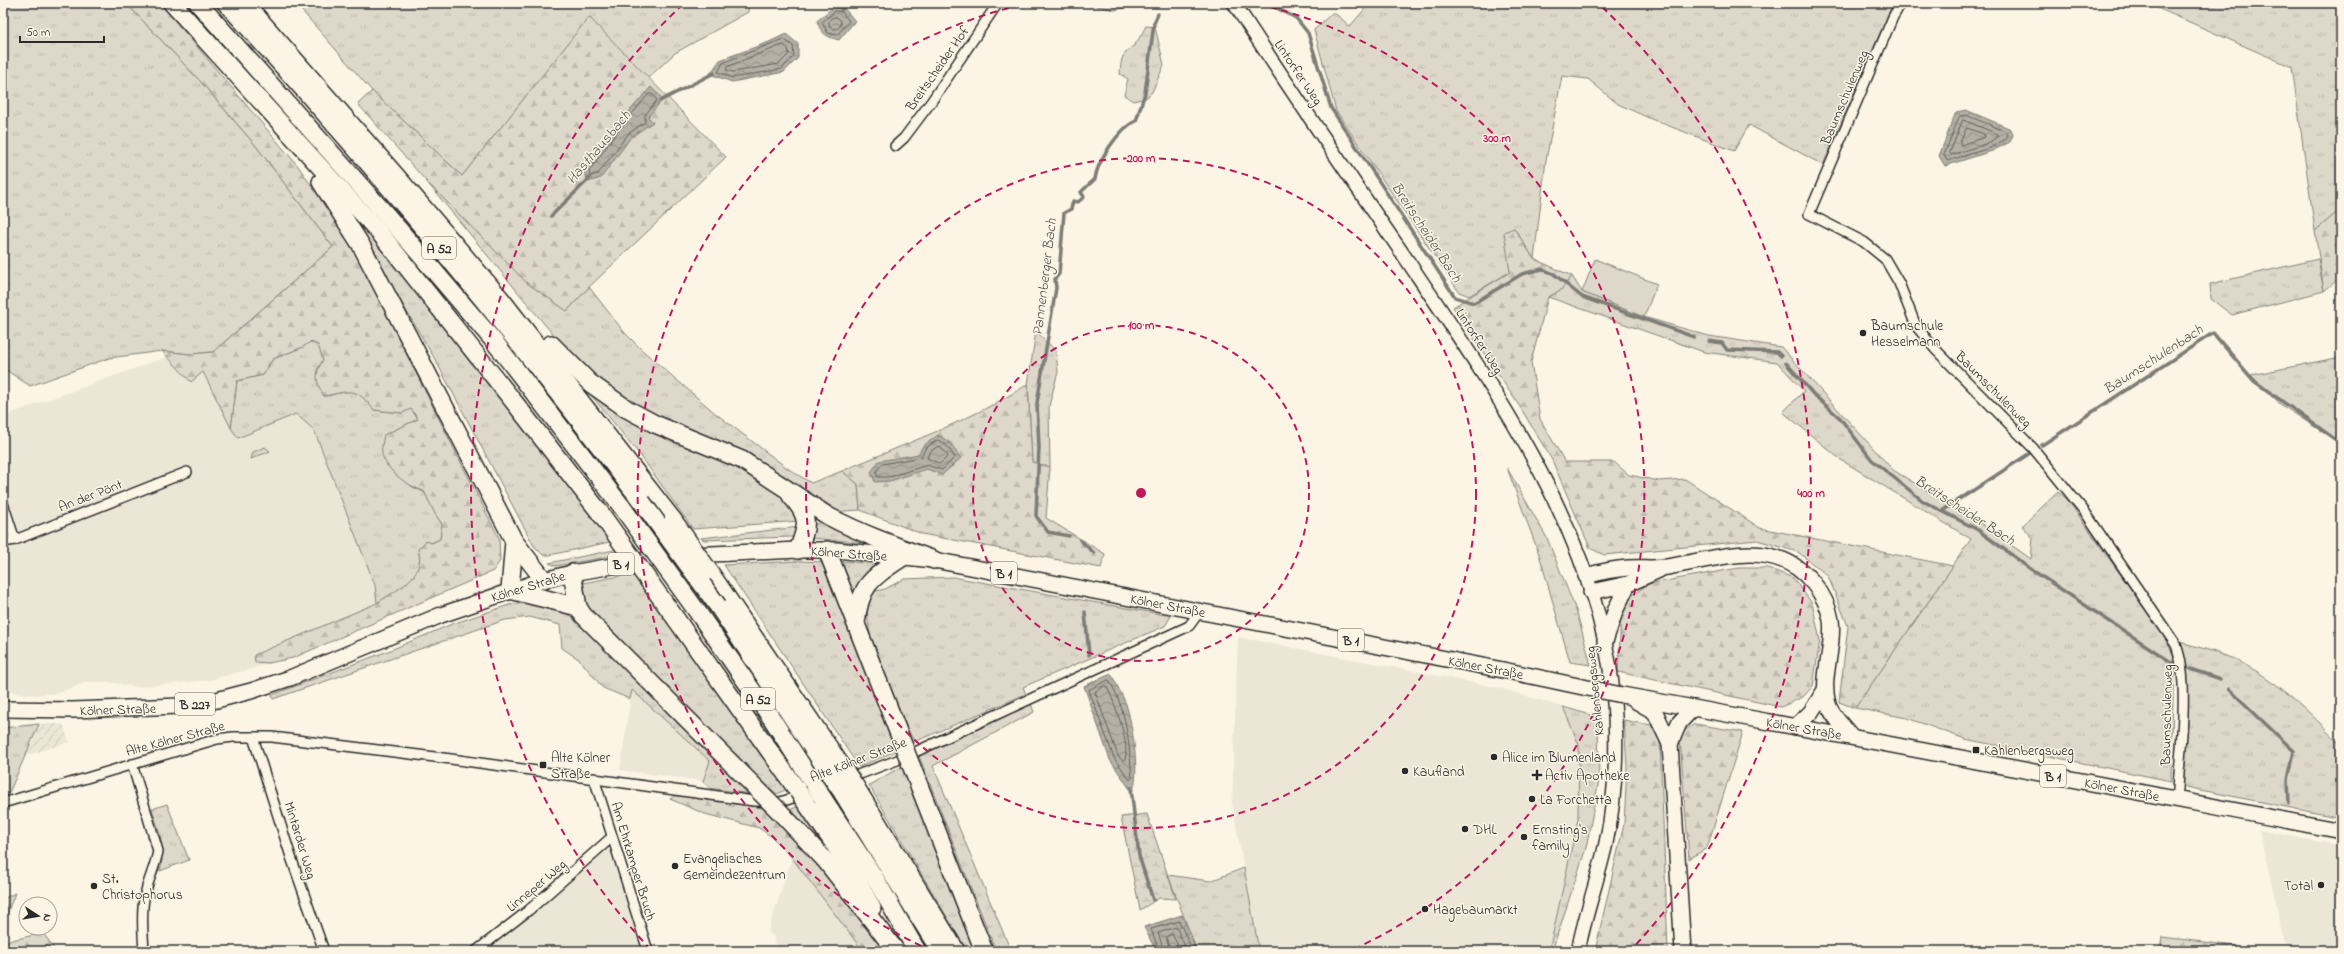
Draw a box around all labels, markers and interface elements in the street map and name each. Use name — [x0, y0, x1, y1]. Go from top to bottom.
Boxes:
scale bar — [20, 18, 104, 44]
street label: Breitscheider Hof — [900, 21, 976, 117]
text: 50 m — [26, 24, 50, 42]
street label: Lintorfer Weg — [1267, 36, 1327, 110]
street label: Baumschulenweg — [1816, 47, 1876, 150]
water label: Hasthausbach — [561, 105, 637, 189]
text: 300 m — [1482, 130, 1512, 148]
text: 200 m — [1126, 150, 1156, 168]
water label: Breitscheider Bach — [1385, 178, 1467, 288]
water label: Pannenberger Bach — [1027, 216, 1064, 337]
road number: A 52 — [422, 237, 456, 259]
street label: Lintorfer Weg — [1449, 305, 1508, 380]
place label: Baumschule Hesselmann — [1870, 316, 1944, 353]
text: 100 m — [1128, 317, 1155, 335]
water label: Baumschulenbach — [2099, 319, 2208, 400]
marker: Baumschule Hesselmann — [1858, 328, 1868, 338]
street label: Baumschulenweg — [1948, 346, 2036, 434]
water label: Breitscheider Bach — [1910, 470, 2020, 552]
street label: An der Pönt — [55, 474, 126, 518]
text: 400 m — [1796, 485, 1825, 503]
centre of rings — [1134, 486, 1148, 500]
street label: Kölner Straße — [810, 541, 888, 568]
road number: B 1 — [608, 553, 634, 575]
road number: B 1 — [991, 562, 1017, 584]
street label: Kölner Straße — [489, 566, 569, 609]
street label: Kölner Straße — [1128, 589, 1208, 624]
road number: B 1 — [1338, 629, 1364, 651]
street label: Kahlenbergsweg — [1580, 645, 1612, 737]
street label: Kölner Straße — [1446, 651, 1526, 686]
street label: Baumschulenweg — [2156, 664, 2180, 767]
road number: A 52 — [741, 688, 775, 710]
road number: B 227 — [175, 693, 215, 715]
street label: Kölner Straße — [80, 699, 157, 722]
street label: Kölner Straße — [1764, 713, 1844, 747]
street label: Alte Kölner Straße — [124, 716, 228, 763]
street label: Alte Kölner Straße — [807, 732, 910, 788]
place label: Kahlenbergsweg — [1984, 741, 2074, 763]
marker: Kahlenbergsweg — [1971, 745, 1981, 755]
place label: Alte Kölner Straße — [551, 748, 611, 785]
place label: Alice im Blumenland — [1502, 748, 1616, 769]
marker: Alice im Blumenland — [1489, 752, 1499, 762]
marker: Alte Kölner Straße — [538, 760, 548, 770]
place label: Kaufland — [1413, 762, 1465, 783]
road number: B 1 — [2040, 765, 2066, 787]
marker: Kaufland — [1400, 766, 1410, 776]
place label: Activ Apotheke — [1545, 766, 1630, 787]
marker: Activ Apotheke — [1532, 770, 1542, 780]
street label: Kölner Straße — [2082, 773, 2162, 808]
place label: La Forchetta — [1540, 790, 1612, 811]
marker: La Forchetta — [1527, 794, 1537, 804]
street label: Mintarder Weg — [277, 799, 321, 882]
street label: Am Ehrkamper Bruch — [604, 799, 661, 923]
place label: DHL — [1472, 820, 1497, 841]
place label: Ernsting's family — [1532, 820, 1588, 858]
marker: DHL — [1460, 824, 1470, 834]
marker: Ernsting's family — [1519, 832, 1529, 842]
place label: Evangelisches Gemeindezentrum — [683, 849, 786, 886]
street label: Linneper Weg — [502, 855, 572, 918]
marker: Evangelisches Gemeindezentrum — [670, 861, 680, 871]
place label: St. Christophorus — [102, 869, 183, 906]
place label: Total — [2284, 876, 2313, 897]
marker: Total — [2316, 880, 2326, 890]
marker: St. Christophorus — [89, 881, 99, 891]
north arrow — [18, 896, 58, 936]
place label: Hagebaumarkt — [1433, 900, 1518, 922]
marker: Hagebaumarkt — [1420, 904, 1430, 914]
text: N — [38, 913, 55, 923]

